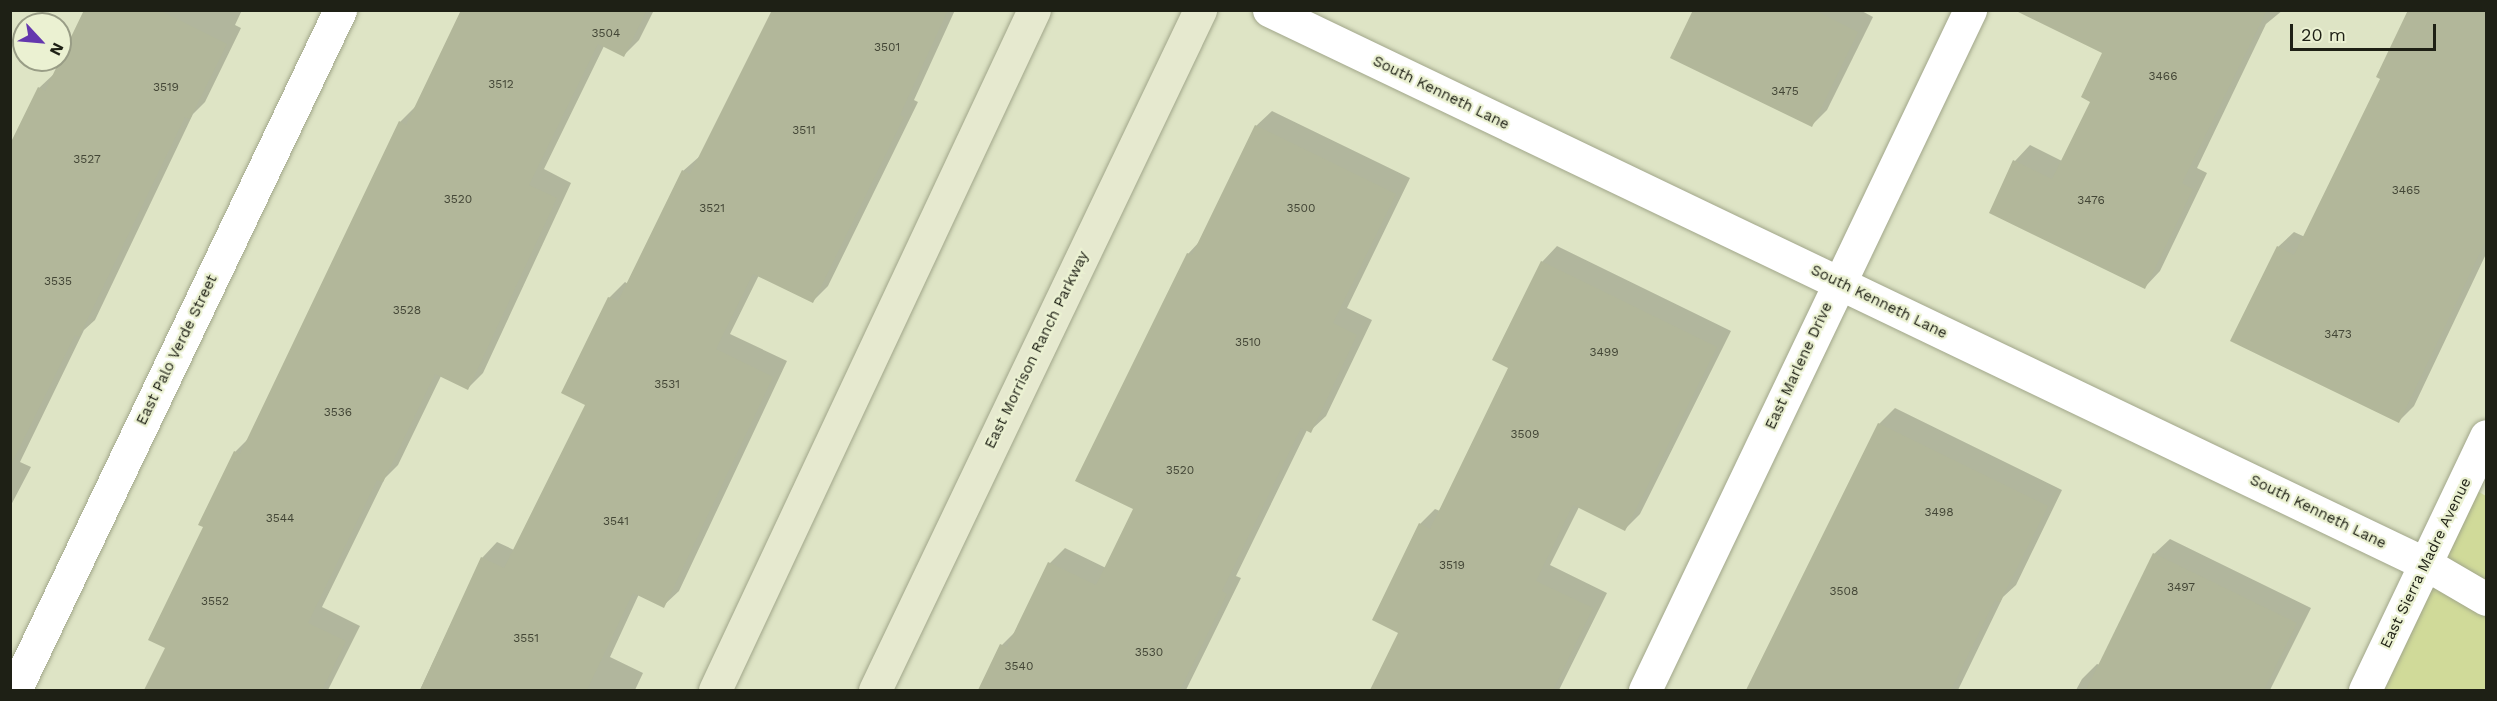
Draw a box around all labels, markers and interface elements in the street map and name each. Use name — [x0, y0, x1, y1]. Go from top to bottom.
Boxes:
north arrow — [12, 12, 72, 72]
scale bar — [2293, 12, 2438, 50]
text: 20 m — [2301, 24, 2346, 45]
house number: 3504 — [592, 27, 620, 41]
text: N — [46, 40, 68, 59]
house number: 3501 — [874, 41, 900, 55]
street label: South Kenneth Lane — [1370, 52, 1512, 134]
house number: 3466 — [2149, 70, 2177, 84]
house number: 3512 — [488, 78, 514, 92]
house number: 3519 — [153, 81, 179, 95]
house number: 3475 — [1771, 85, 1799, 99]
house number: 3511 — [792, 124, 816, 138]
house number: 3527 — [73, 153, 101, 167]
house number: 3465 — [2392, 184, 2420, 198]
house number: 3520 — [444, 193, 472, 207]
house number: 3476 — [2077, 194, 2105, 208]
house number: 3521 — [699, 202, 725, 216]
house number: 3500 — [1287, 202, 1315, 216]
street label: East Morrison Ranch Parkway — [981, 248, 1093, 452]
street label: South Kenneth Lane — [1808, 261, 1950, 343]
street label: East Palo Verde Street — [133, 272, 221, 428]
house number: 3535 — [44, 275, 72, 289]
street label: East Marlene Drive — [1762, 300, 1836, 432]
house number: 3528 — [393, 304, 421, 318]
house number: 3473 — [2324, 328, 2352, 342]
house number: 3510 — [1235, 336, 1261, 350]
house number: 3499 — [1589, 346, 1619, 360]
house number: 3531 — [654, 378, 680, 392]
house number: 3536 — [324, 406, 352, 420]
house number: 3509 — [1511, 428, 1539, 442]
house number: 3520 — [1166, 464, 1194, 478]
street label: South Kenneth Lane — [2247, 471, 2389, 553]
street label: East Sierra Madre Avenue — [2377, 474, 2475, 652]
house number: 3498 — [1924, 506, 1954, 520]
house number: 3544 — [266, 512, 294, 526]
house number: 3541 — [603, 515, 629, 529]
house number: 3519 — [1439, 559, 1465, 573]
house number: 3497 — [2167, 581, 2195, 595]
house number: 3508 — [1830, 585, 1858, 599]
house number: 3552 — [201, 595, 229, 609]
house number: 3551 — [513, 632, 539, 646]
house number: 3530 — [1135, 646, 1163, 660]
house number: 3540 — [1005, 660, 1033, 674]

